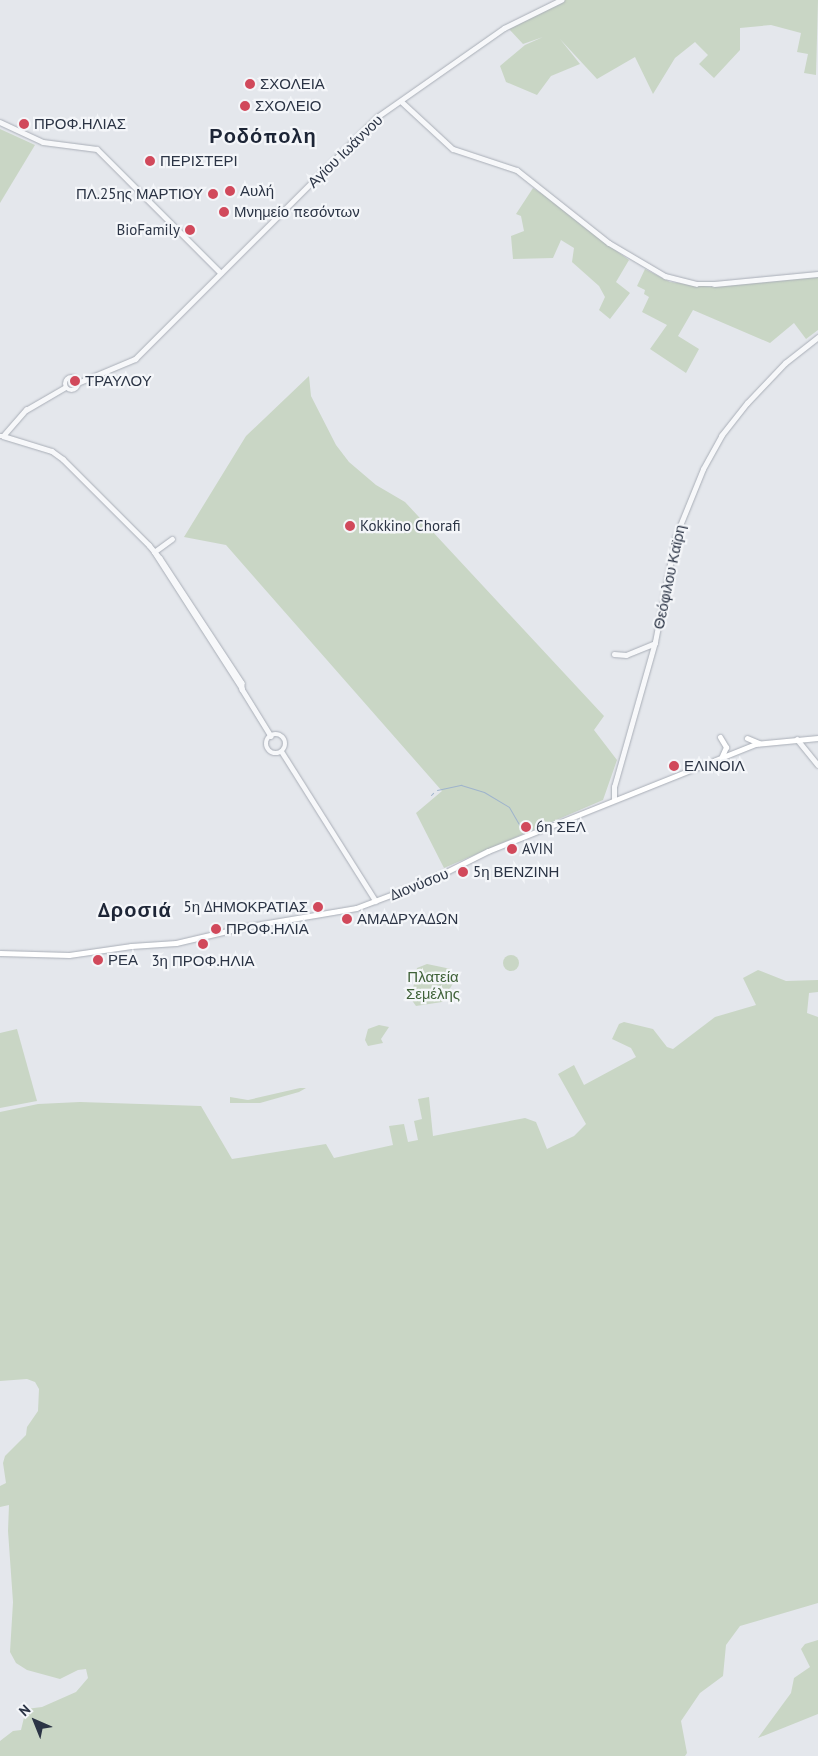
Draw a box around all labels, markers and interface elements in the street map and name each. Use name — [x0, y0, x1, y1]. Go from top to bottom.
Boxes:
place label: ΣΧΟΛΕΙΑ — [260, 75, 325, 93]
marker: ΣΧΟΛΕΙΑ — [244, 78, 256, 90]
place label: ΣΧΟΛΕΙΟ — [255, 97, 322, 115]
marker: ΣΧΟΛΕΙΟ — [239, 100, 251, 112]
street label: Αγίου Ιωάννου — [304, 111, 386, 191]
place label: ΠΡΟΦ.ΗΛΙΑΣ — [34, 115, 126, 133]
marker: ΠΡΟΦ.ΗΛΙΑΣ — [18, 118, 30, 130]
district label: Ροδόπολη — [208, 124, 318, 148]
place label: ΠΕΡΙΣΤΕΡΙ — [160, 152, 238, 170]
marker: ΠΕΡΙΣΤΕΡΙ — [144, 155, 156, 167]
place label: Αυλή — [240, 182, 274, 200]
place label: ΠΛ.25ης ΜΑΡΤΙΟΥ — [76, 185, 203, 203]
marker: Αυλή — [224, 185, 236, 197]
marker: ΠΛ.25ης ΜΑΡΤΙΟΥ — [207, 188, 219, 200]
place label: Μνημείο πεσόντων — [234, 203, 360, 221]
marker: Μνημείο πεσόντων — [218, 206, 230, 218]
place label: BioFamily — [116, 221, 180, 239]
marker: BioFamily — [184, 224, 196, 236]
place label: ΤΡΑΥΛΟΥ — [85, 372, 152, 390]
marker: ΤΡΑΥΛΟΥ — [69, 375, 81, 387]
place label: Kokkino Chorafi — [360, 517, 461, 535]
marker: Kokkino Chorafi — [344, 520, 356, 532]
street label: Θεόφιλου Καϊρη — [649, 523, 689, 631]
place label: ΕΛΙΝΟΙΛ — [684, 757, 745, 775]
marker: ΕΛΙΝΟΙΛ — [668, 760, 680, 772]
place label: 6η ΣΕΛ — [536, 818, 586, 836]
marker: 6η ΣΕΛ — [520, 821, 532, 833]
place label: AVIN — [522, 840, 553, 858]
marker: AVIN — [506, 843, 518, 855]
place label: 5η ΒΕΝΖΙΝΗ — [473, 863, 559, 881]
street label: Διονύσου — [387, 864, 451, 904]
marker: 5η ΒΕΝΖΙΝΗ — [457, 866, 469, 878]
district label: Δροσιά — [97, 898, 173, 922]
place label: 5η ΔΗΜΟΚΡΑΤΙΑΣ — [184, 898, 308, 916]
marker: 5η ΔΗΜΟΚΡΑΤΙΑΣ — [312, 901, 324, 913]
place label: ΑΜΑΔΡΥΑΔΩΝ — [357, 910, 458, 928]
marker: ΑΜΑΔΡΥΑΔΩΝ — [341, 913, 353, 925]
place label: ΠΡΟΦ.ΗΛΙΑ — [226, 920, 309, 938]
marker: ΠΡΟΦ.ΗΛΙΑ — [210, 923, 222, 935]
marker: 3η ΠΡΟΦ.ΗΛΙΑ — [197, 938, 209, 950]
place label: ΡΕΑ — [108, 951, 138, 969]
place label: 3η ΠΡΟΦ.ΗΛΙΑ — [151, 952, 255, 970]
marker: ΡΕΑ — [92, 954, 104, 966]
park label: Πλατεία Σεμέλης — [406, 967, 460, 1002]
north arrow — [10, 1696, 60, 1746]
text: N — [15, 1701, 34, 1720]

